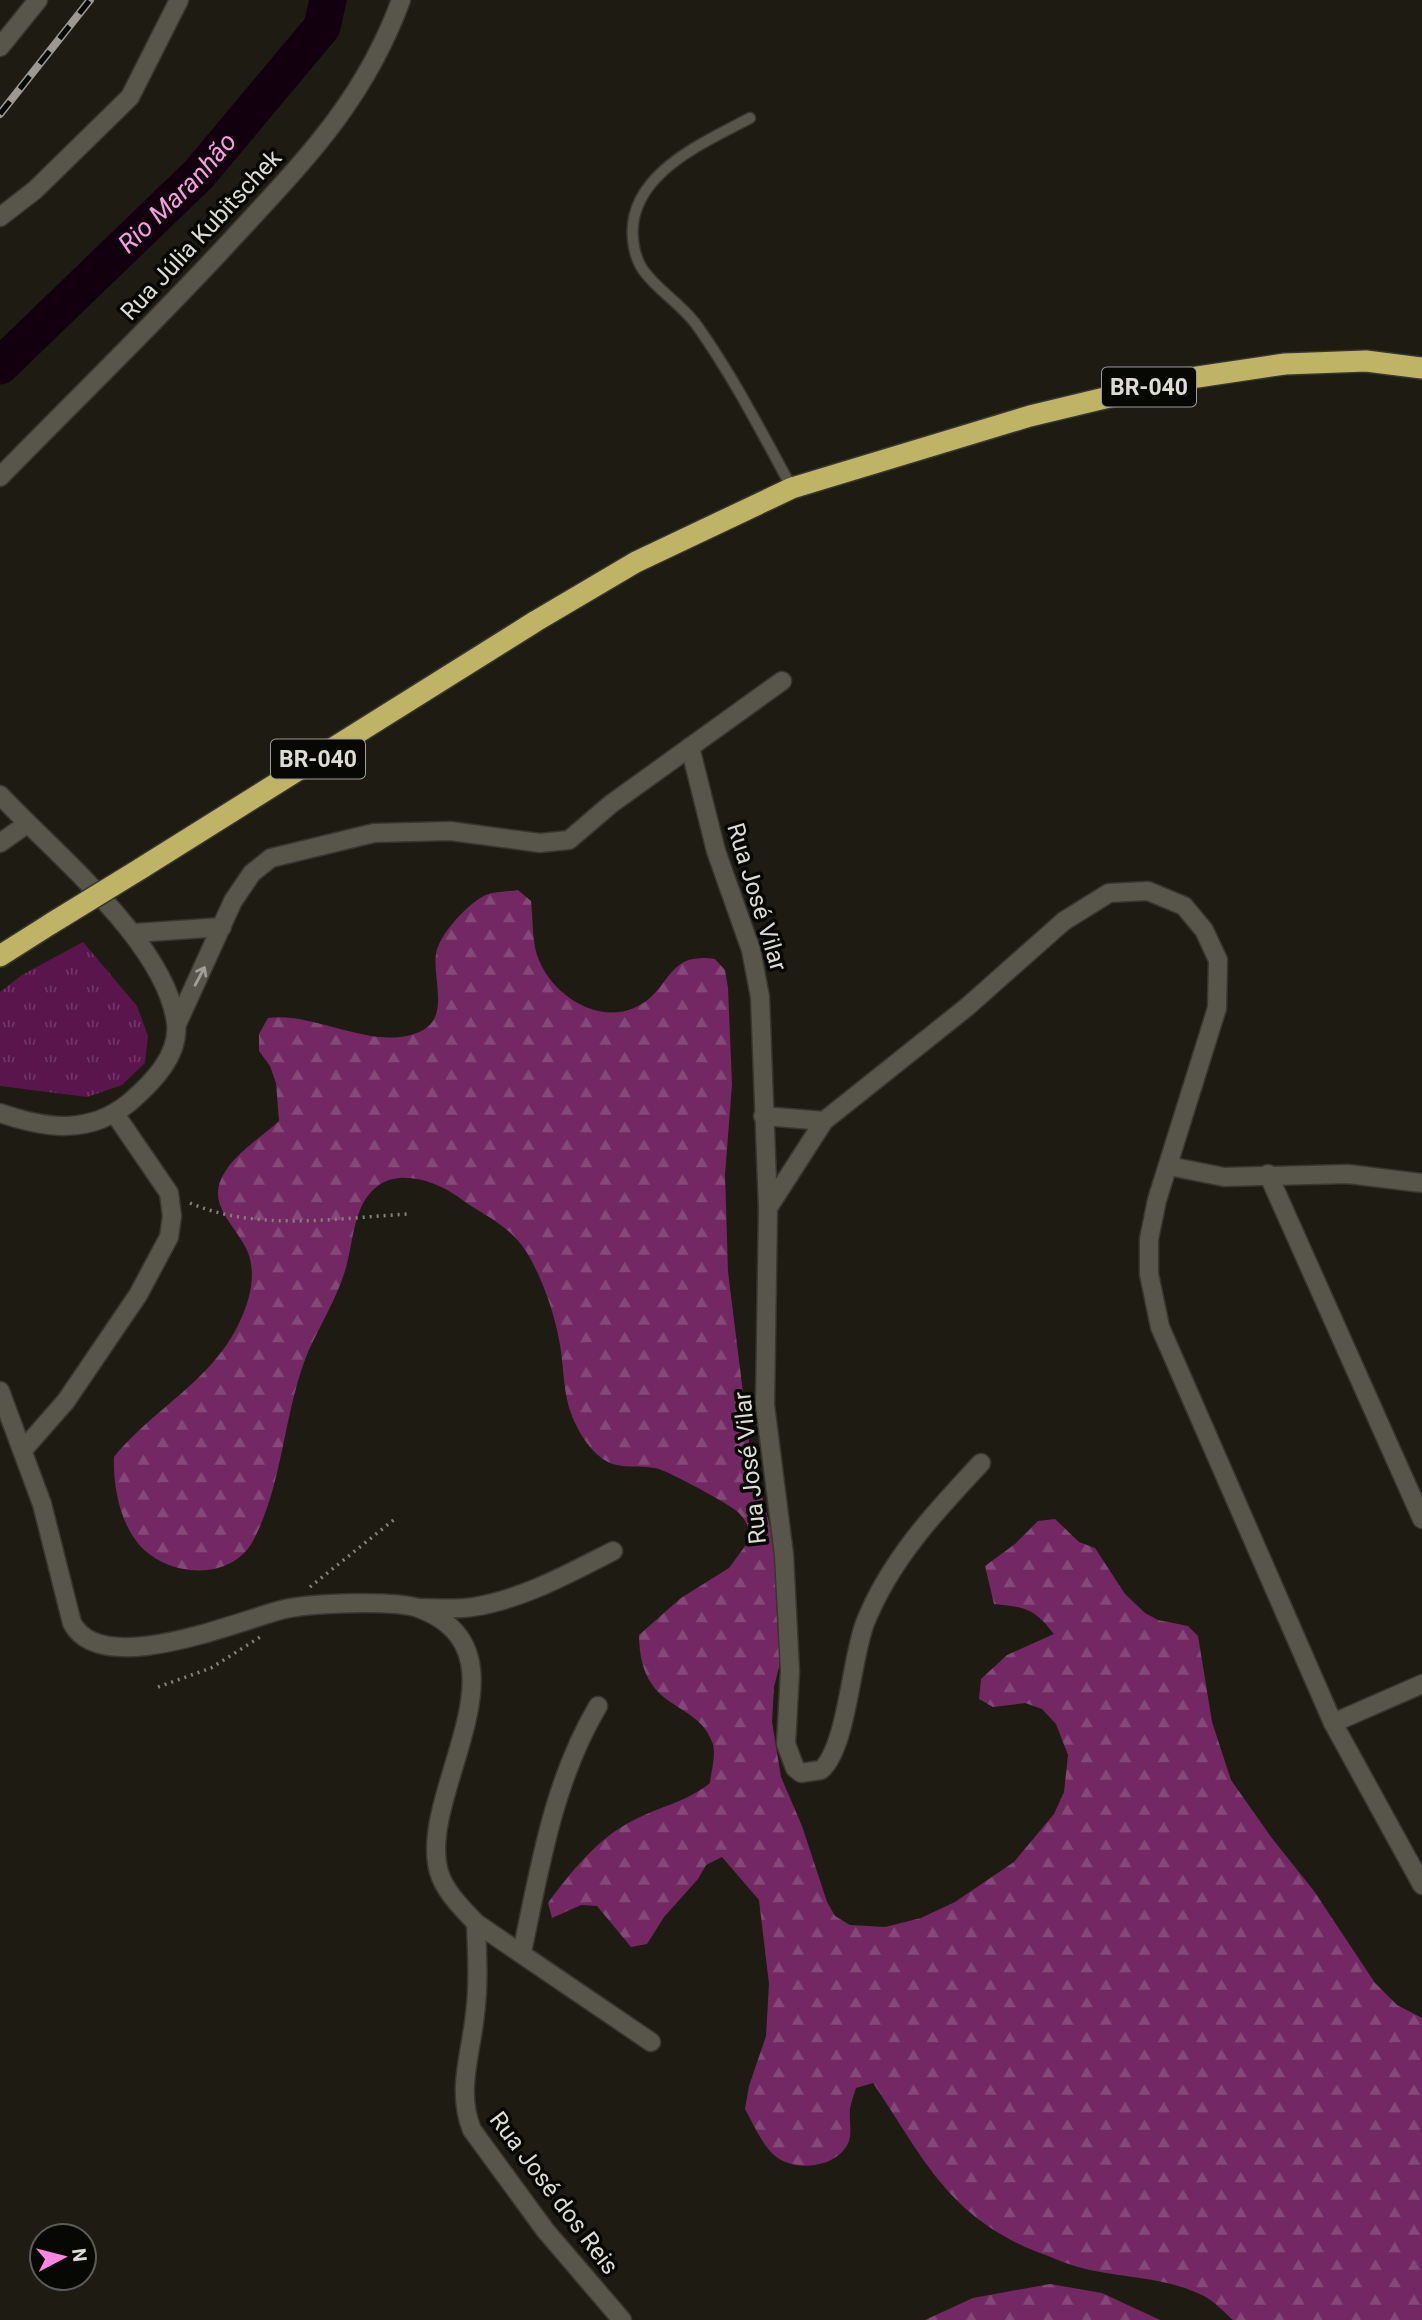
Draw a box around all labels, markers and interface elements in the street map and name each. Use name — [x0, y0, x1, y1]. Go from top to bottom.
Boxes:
water label: Rio Maranhão — [112, 126, 242, 259]
street label: Rua Júlia Kubitschek — [115, 144, 288, 326]
road number: BR-040 — [1102, 368, 1196, 406]
road number: BR-040 — [271, 740, 365, 778]
street label: Rua José Vilar — [721, 820, 793, 974]
one-way arrow — [194, 966, 207, 987]
street label: Rua José Vilar — [728, 1390, 772, 1546]
street label: Rua José dos Reis — [484, 2106, 624, 2280]
north arrow — [28, 2222, 98, 2292]
text: N — [67, 2247, 92, 2263]

